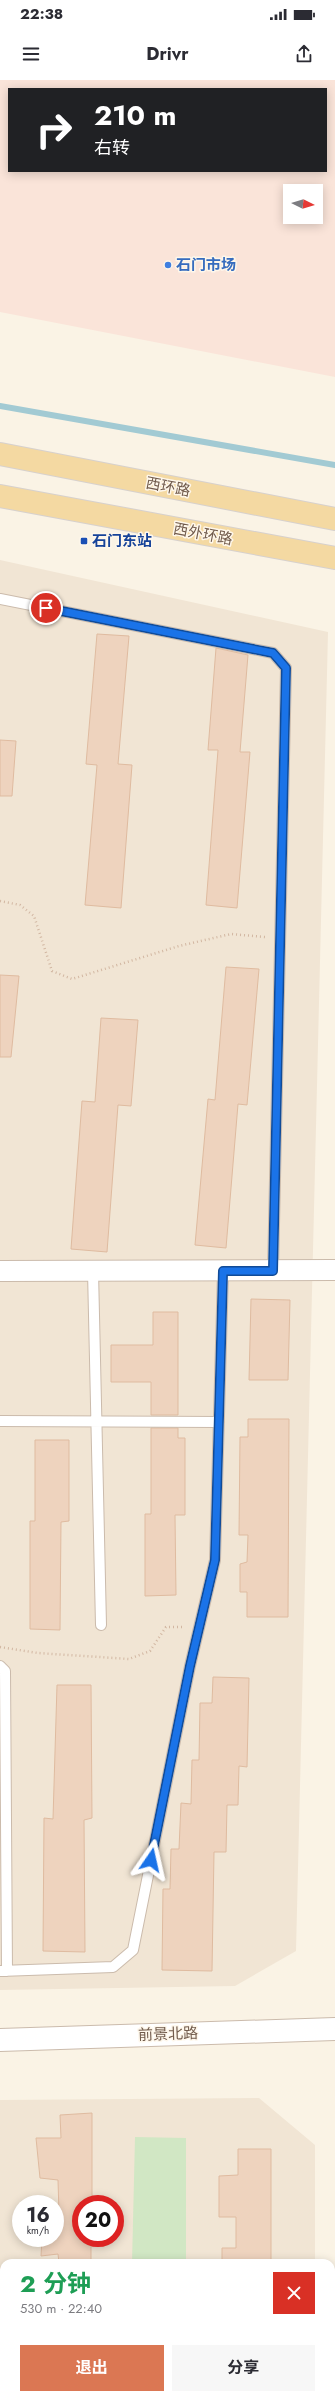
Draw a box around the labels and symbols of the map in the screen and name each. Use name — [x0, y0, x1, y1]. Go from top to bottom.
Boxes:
north arrow — [283, 184, 323, 224]
place label: 石门市场 — [176, 254, 236, 276]
marker: 石门市场 — [163, 260, 173, 270]
street label: 西环路 — [144, 472, 192, 502]
street label: 西外环路 — [171, 517, 235, 551]
place label: 石门东站 — [92, 530, 152, 552]
marker: 石门东站 — [79, 536, 89, 546]
pin — [29, 591, 63, 625]
position arrow — [130, 1839, 172, 1881]
street label: 前景北路 — [138, 2022, 198, 2046]
speed limit sign: 20 — [72, 2195, 124, 2247]

